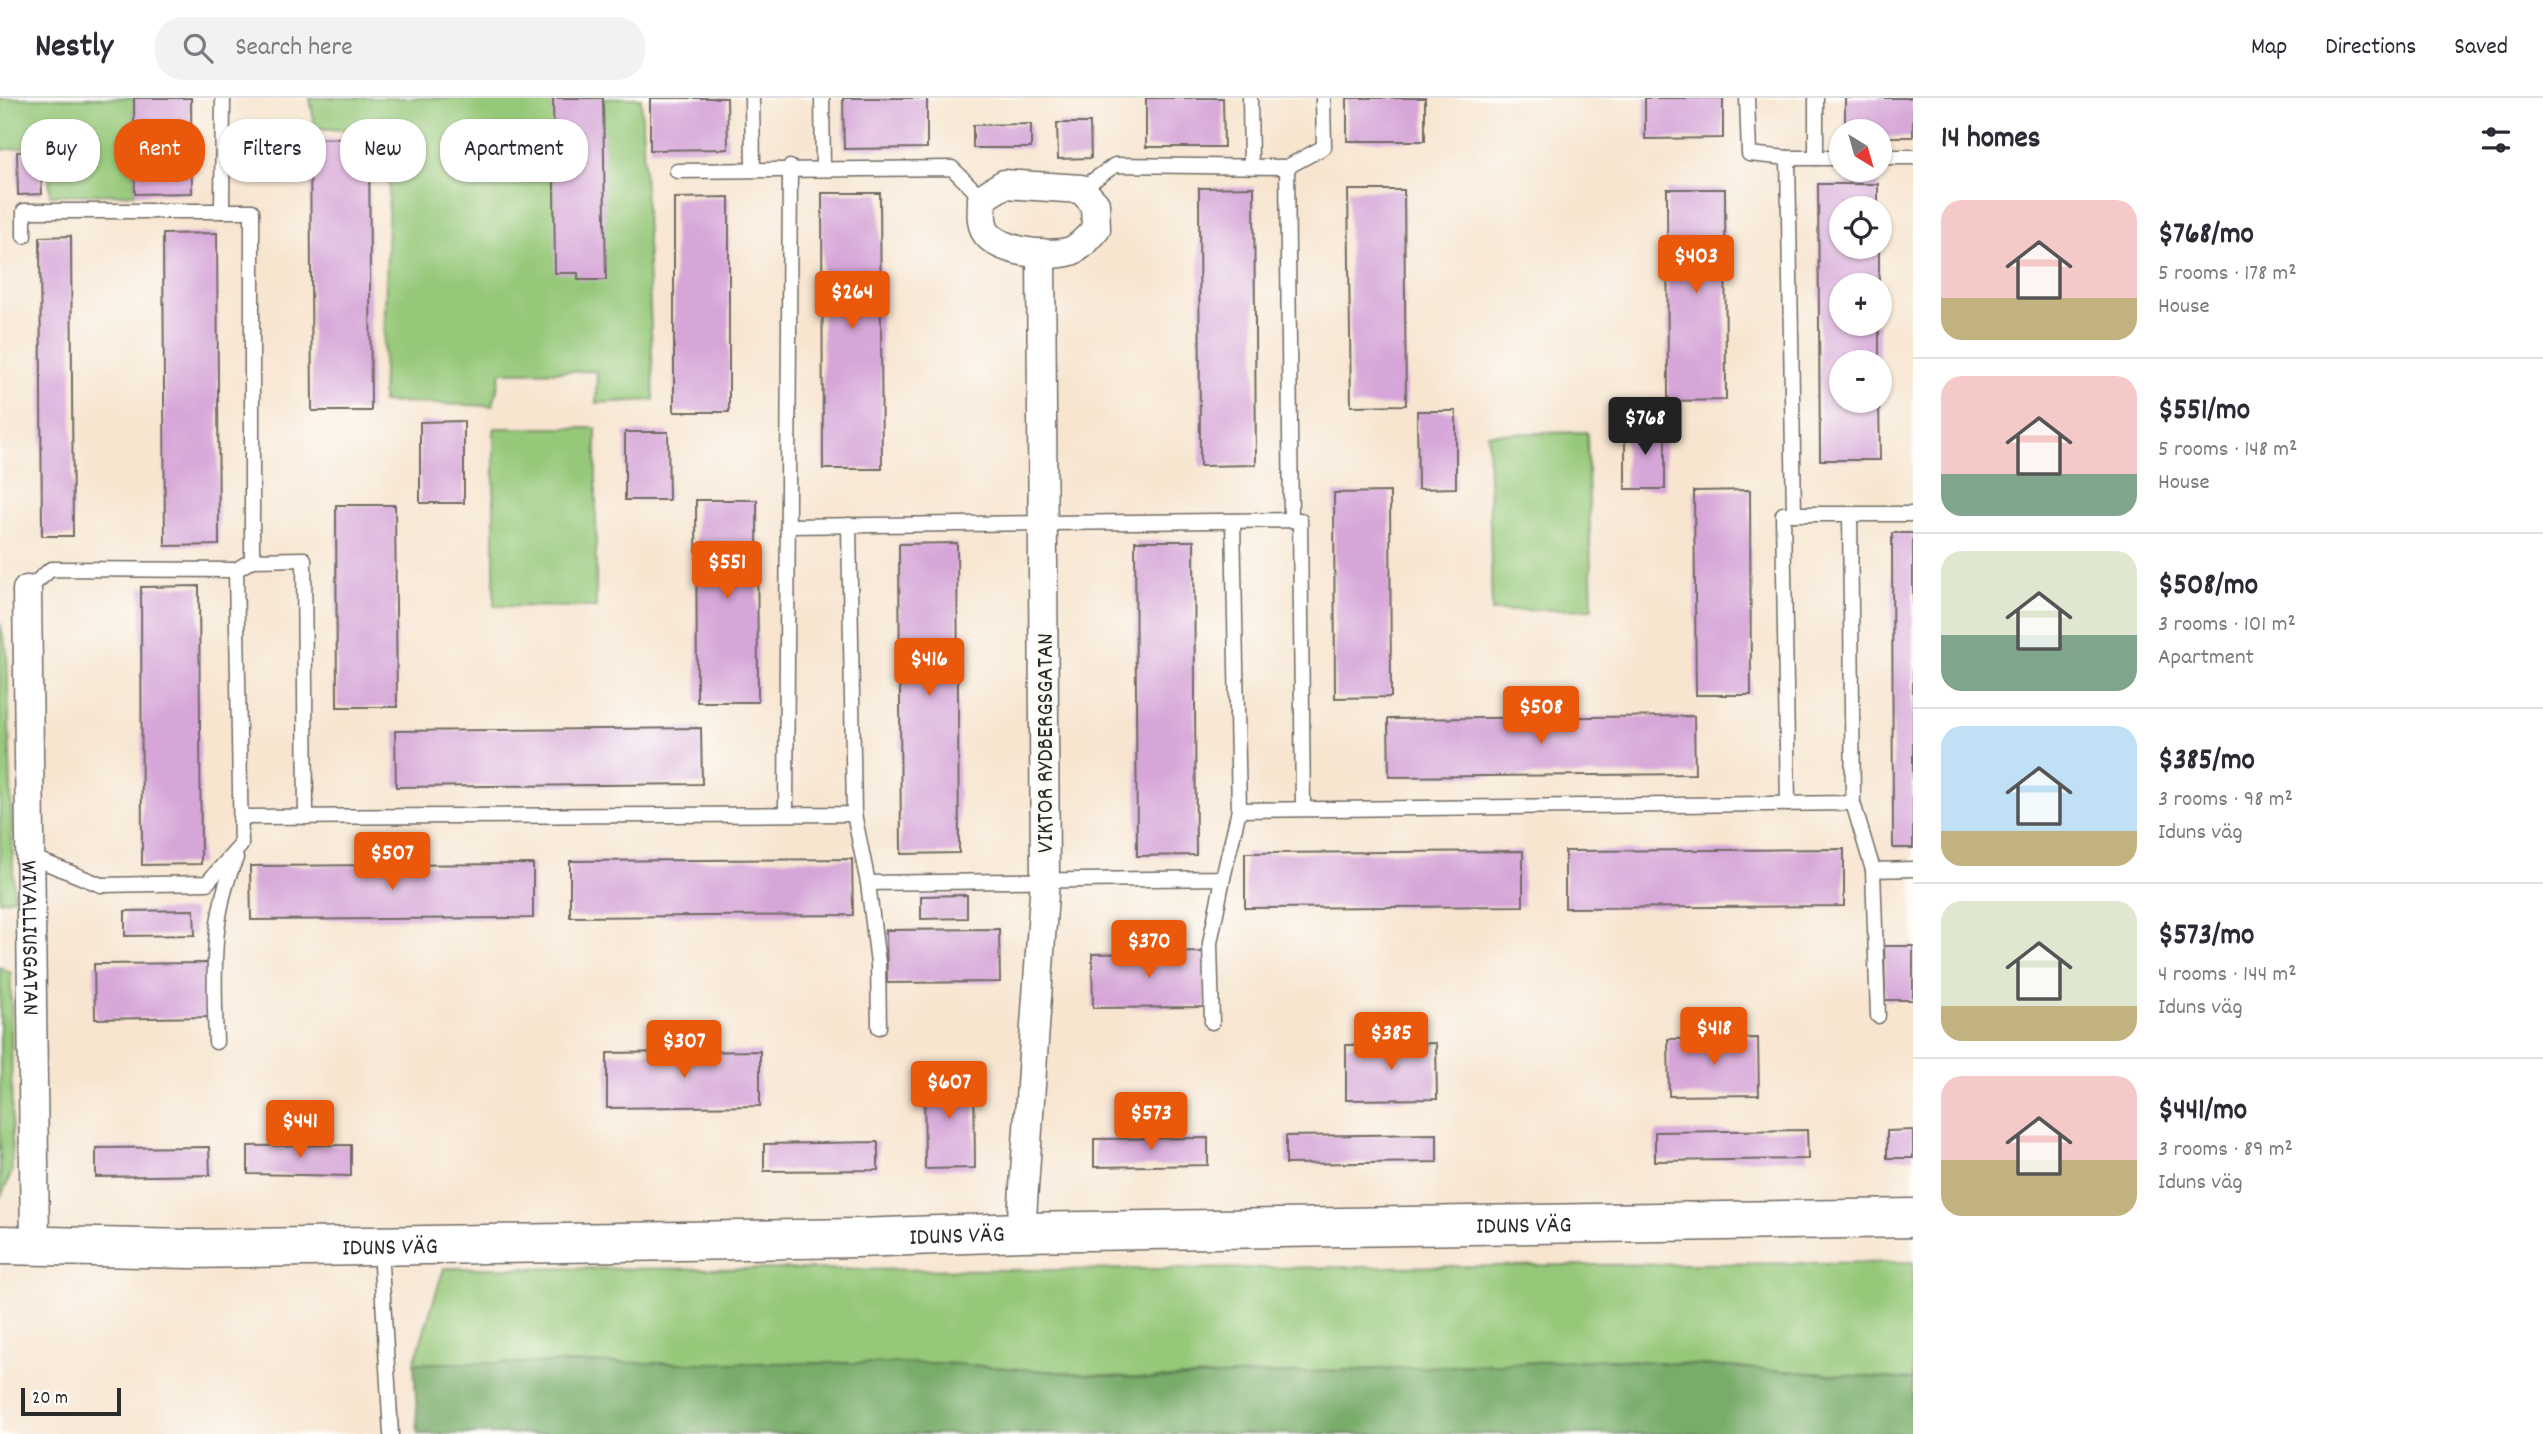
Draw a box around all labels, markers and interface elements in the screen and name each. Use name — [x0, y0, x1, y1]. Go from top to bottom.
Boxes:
search box — [155, 17, 645, 80]
text: Nestly — [35, 25, 113, 72]
icon: search — [179, 29, 217, 67]
text: Search here — [235, 30, 353, 67]
text: Map — [2251, 31, 2287, 65]
text: Directions — [2325, 31, 2416, 65]
text: Saved — [2454, 31, 2508, 65]
chip: Buy — [21, 119, 100, 182]
chip: Rent — [114, 119, 205, 182]
chip: Filters — [219, 119, 326, 182]
chip: New — [340, 119, 426, 182]
chip: Apartment — [440, 119, 588, 182]
north arrow — [1829, 119, 1892, 182]
map controls — [1829, 119, 1892, 413]
text: 14 homes — [1941, 119, 2040, 162]
icon: filters — [2477, 121, 2515, 159]
button: locate — [1829, 196, 1892, 259]
text: $768/mo — [2158, 215, 2254, 258]
icon: home — [1997, 228, 2081, 312]
pin: $403 — [1655, 236, 1737, 295]
text: $403 — [1674, 241, 1718, 274]
text: 5 rooms · 178 m² — [2158, 258, 2297, 291]
pin: $264 — [811, 272, 893, 331]
button: + — [1829, 273, 1892, 336]
text: $264 — [831, 277, 873, 310]
text: House — [2158, 291, 2210, 324]
button: − — [1829, 350, 1892, 413]
text: $551/mo — [2158, 391, 2250, 434]
pin: $768 — [1604, 398, 1686, 457]
text: $768 — [1625, 403, 1665, 436]
icon: home — [1997, 404, 2081, 488]
text: 5 rooms · 148 m² — [2158, 434, 2297, 467]
text: House — [2158, 467, 2210, 500]
pin: $551 — [686, 542, 768, 601]
text: $551 — [708, 547, 746, 580]
text: $508/mo — [2158, 566, 2258, 609]
icon: home — [1997, 579, 2081, 663]
text: 3 rooms · 101 m² — [2158, 609, 2296, 642]
street label: VIKTOR RYDBERGSGATAN — [1030, 633, 1064, 853]
pin: $416 — [888, 638, 970, 698]
text: Apartment — [2158, 642, 2254, 675]
text: $416 — [910, 644, 948, 677]
pin: $508 — [1500, 686, 1582, 746]
text: $508 — [1519, 692, 1563, 725]
text: $385/mo — [2158, 741, 2255, 784]
icon: home — [1997, 754, 2081, 838]
text: 3 rooms · 98 m² — [2158, 784, 2293, 817]
text: Iduns väg — [2158, 817, 2243, 850]
pin: $507 — [351, 832, 433, 892]
text: $507 — [370, 838, 414, 871]
street label: WIVALLIUSGATAN — [10, 860, 46, 1016]
text: $573/mo — [2158, 916, 2254, 959]
pin: $370 — [1108, 920, 1190, 980]
text: $370 — [1127, 926, 1171, 959]
icon: home — [1997, 929, 2081, 1013]
text: 4 rooms · 144 m² — [2158, 959, 2297, 992]
text: Iduns väg — [2158, 992, 2243, 1025]
pin: $418 — [1673, 1007, 1755, 1067]
pin: $385 — [1350, 1012, 1432, 1072]
text: $418 — [1696, 1013, 1732, 1046]
text: $385 — [1370, 1018, 1412, 1051]
pin: $307 — [643, 1020, 725, 1080]
text: $307 — [662, 1026, 706, 1059]
pin: $607 — [908, 1062, 990, 1121]
text: $607 — [927, 1067, 971, 1100]
text: $441/mo — [2158, 1091, 2247, 1134]
pin: $573 — [1110, 1093, 1192, 1152]
text: $573 — [1130, 1098, 1172, 1131]
pin: $441 — [259, 1100, 341, 1160]
icon: home — [1997, 1104, 2081, 1188]
text: $441 — [282, 1106, 318, 1139]
text: 3 rooms · 89 m² — [2158, 1134, 2293, 1167]
text: Iduns väg — [2158, 1167, 2243, 1200]
street label: IDUNS VÄG — [1476, 1209, 1572, 1245]
street label: IDUNS VÄG — [909, 1219, 1005, 1256]
street label: IDUNS VÄG — [342, 1231, 438, 1267]
scale bar — [21, 1385, 121, 1417]
text: 20 m — [32, 1386, 68, 1413]

